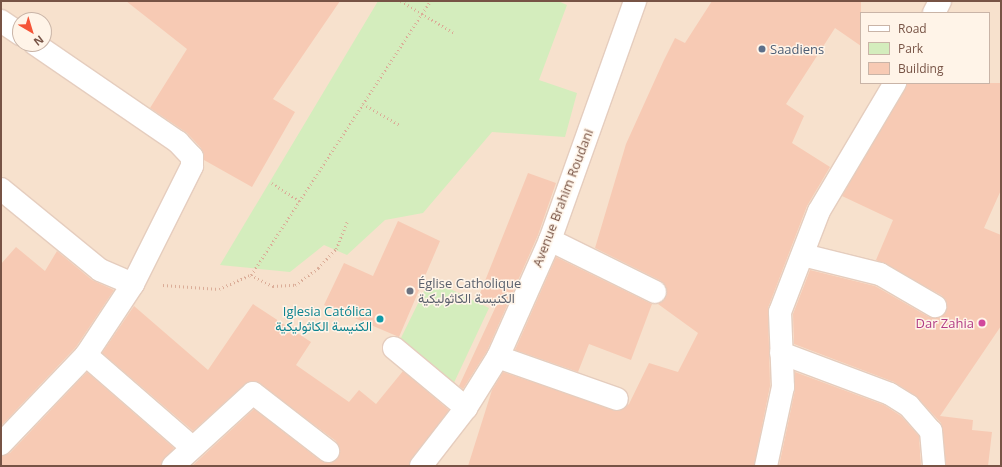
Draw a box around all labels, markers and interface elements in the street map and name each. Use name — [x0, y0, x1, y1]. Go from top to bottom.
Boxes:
north arrow — [12, 12, 52, 52]
legend — [860, 12, 990, 84]
text: Road — [898, 20, 927, 37]
text: N — [31, 32, 47, 50]
text: Park — [898, 40, 923, 57]
place label: Saadiens — [770, 41, 824, 57]
marker: Saadiens — [757, 44, 767, 54]
text: Building — [898, 60, 943, 77]
street label: Avenue Brahim Roudani — [529, 127, 597, 269]
place label: Église Catholique الكنيسة الكاثوليكية — [418, 276, 521, 307]
marker: Église Catholique الكنيسة الكاثوليكية — [405, 286, 415, 296]
place label: Iglesia Católica الكنيسة الكاثوليكية — [275, 304, 372, 335]
marker: Iglesia Católica الكنيسة الكاثوليكية — [375, 314, 385, 324]
place label: Dar Zahia — [916, 315, 974, 331]
marker: Dar Zahia — [977, 318, 987, 328]

